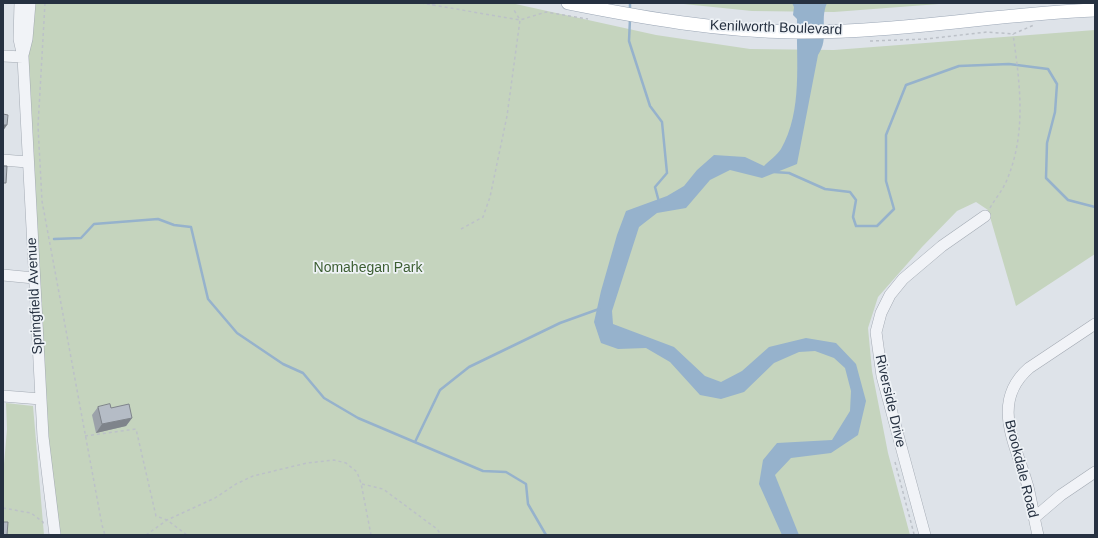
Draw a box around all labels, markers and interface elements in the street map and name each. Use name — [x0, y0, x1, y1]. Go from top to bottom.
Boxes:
street label: Kenilworth Boulevard — [710, 17, 842, 39]
street label: Springfield Avenue — [24, 237, 46, 355]
park label: Nomahegan Park — [314, 260, 422, 276]
street label: Riverside Drive — [871, 353, 909, 449]
street label: Brookdale Road — [1001, 418, 1041, 520]

